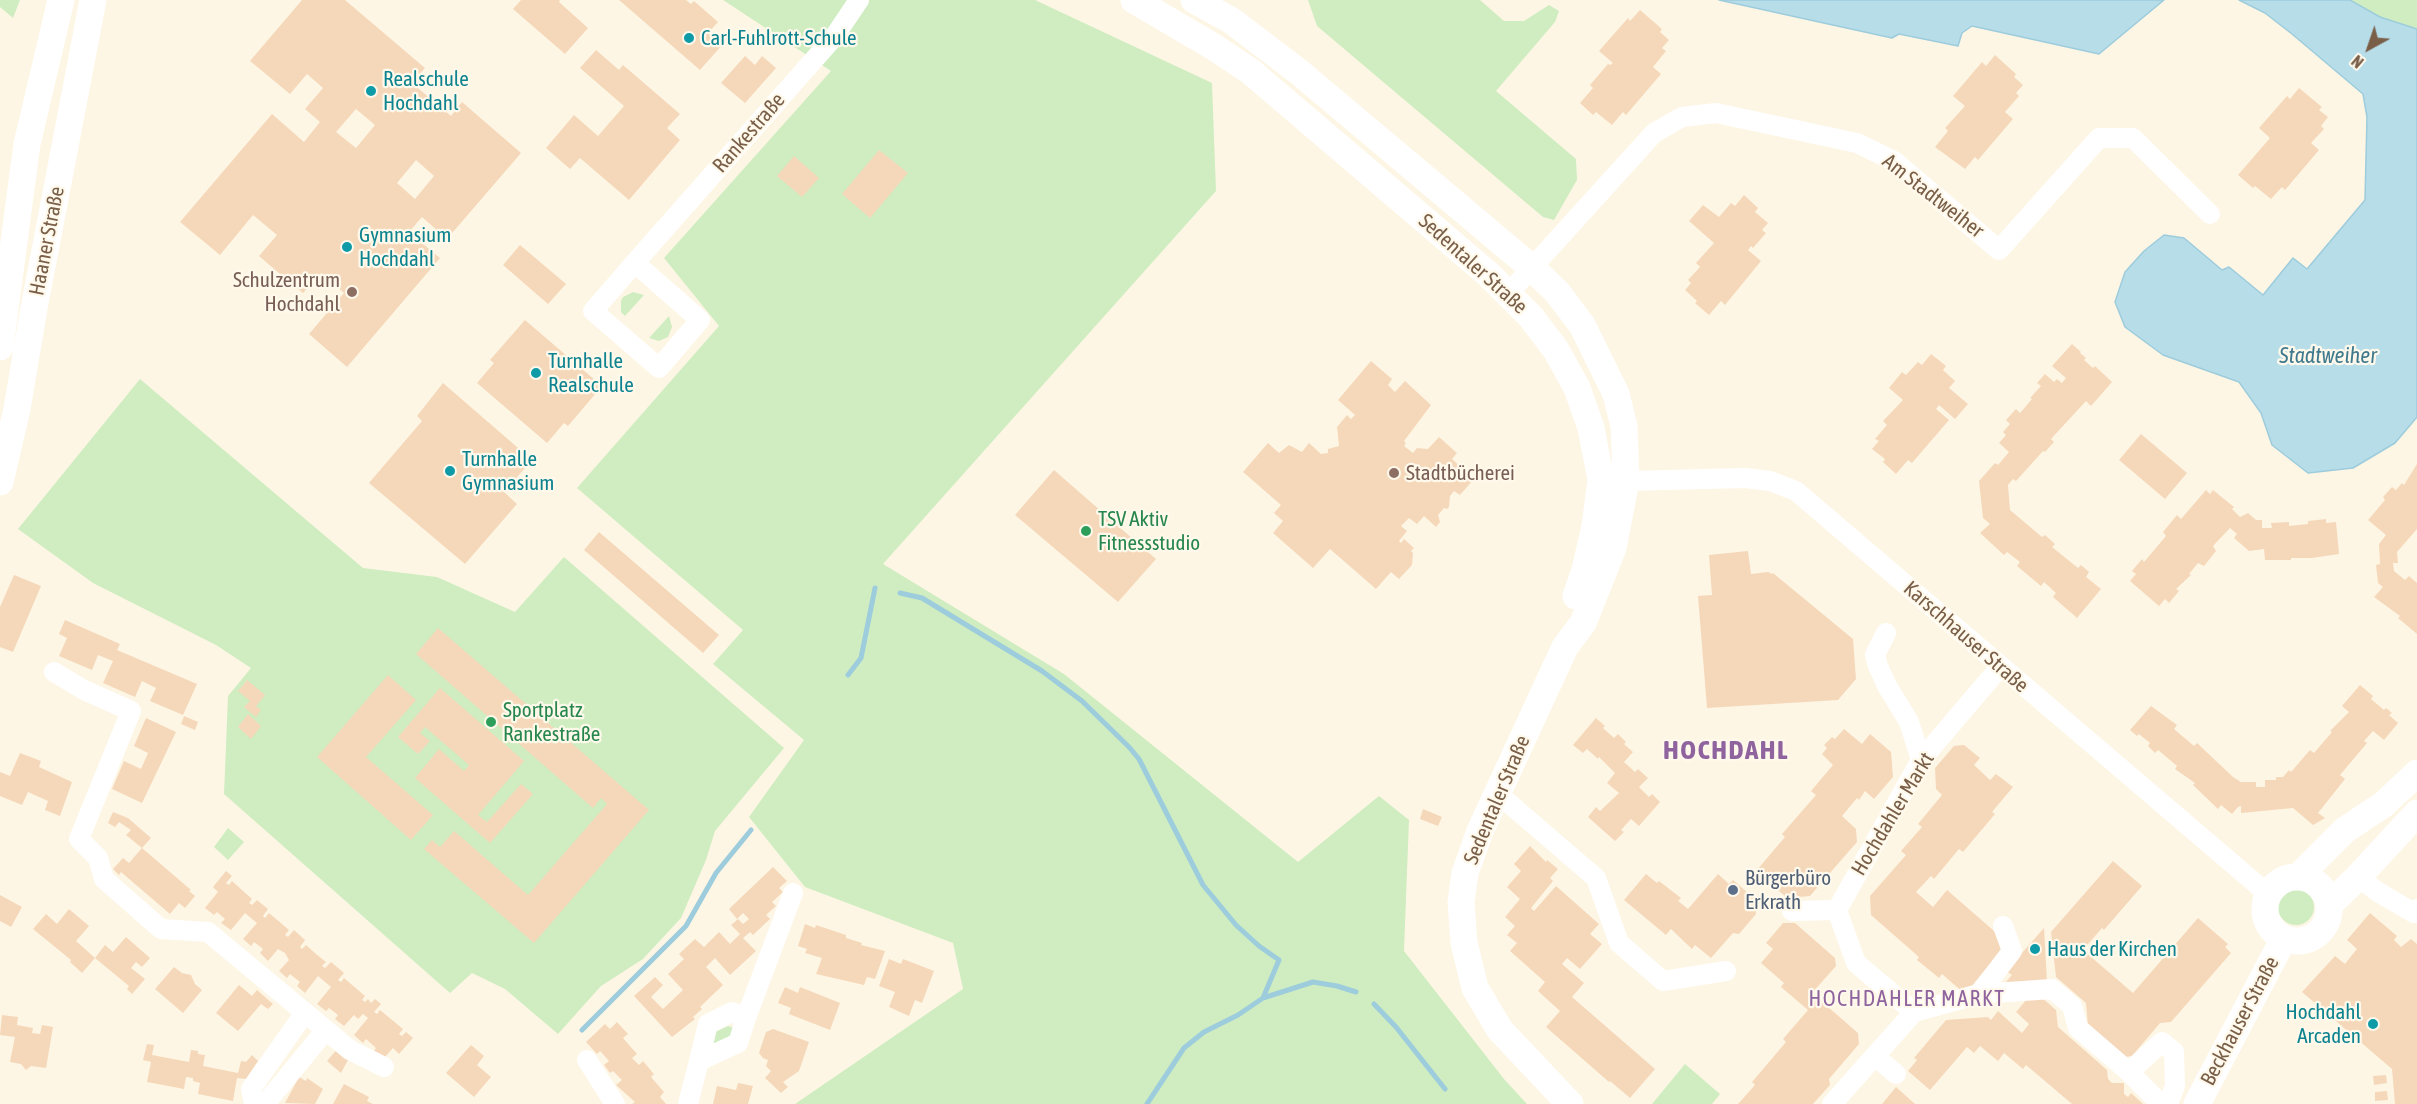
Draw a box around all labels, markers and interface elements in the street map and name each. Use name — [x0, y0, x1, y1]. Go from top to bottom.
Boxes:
north arrow — [2339, 18, 2399, 78]
place label: Carl-Fuhlrott-Schule — [701, 25, 857, 51]
marker: Carl-Fuhlrott-Schule — [682, 31, 696, 45]
text: N — [2348, 52, 2367, 72]
place label: Realschule Hochdahl — [383, 66, 469, 116]
marker: Realschule Hochdahl — [364, 84, 378, 98]
street label: Rankestraße — [708, 88, 790, 178]
street label: Am Stadtweiher — [1877, 149, 1989, 243]
street label: Haaner Straße — [24, 184, 70, 298]
street label: Sedentaler Straße — [1413, 209, 1533, 319]
place label: Gymnasium Hochdahl — [359, 222, 451, 272]
marker: Gymnasium Hochdahl — [340, 240, 354, 254]
place label: Schulzentrum Hochdahl — [233, 267, 340, 317]
marker: Schulzentrum Hochdahl — [345, 285, 359, 299]
water label: Stadtweiher — [2279, 343, 2377, 369]
place label: Turnhalle Realschule — [548, 348, 634, 398]
marker: Turnhalle Realschule — [529, 366, 543, 380]
place label: Turnhalle Gymnasium — [462, 446, 554, 496]
place label: Stadtbücherei — [1406, 460, 1515, 486]
marker: Turnhalle Gymnasium — [443, 464, 457, 478]
marker: Stadtbücherei — [1387, 466, 1401, 480]
place label: TSV Aktiv Fitnessstudio — [1098, 506, 1200, 556]
marker: TSV Aktiv Fitnessstudio — [1079, 524, 1093, 538]
street label: Karschhauser Straße — [1898, 576, 2034, 698]
place label: Sportplatz Rankestraße — [503, 697, 600, 747]
marker: Sportplatz Rankestraße — [484, 715, 498, 729]
street label: Sedentaler Straße — [1459, 732, 1535, 868]
district label: HOCHDAHL — [1663, 734, 1789, 766]
street label: Hochdahler Markt — [1846, 748, 1940, 880]
place label: Bürgerbüro Erkrath — [1745, 865, 1831, 915]
marker: Bürgerbüro Erkrath — [1726, 883, 1740, 897]
place label: Haus der Kirchen — [2047, 936, 2177, 962]
marker: Haus der Kirchen — [2028, 942, 2042, 956]
street label: Beckhauser Straße — [2195, 952, 2285, 1090]
district label: HOCHDAHLER MARKT — [1808, 986, 2006, 1012]
place label: Hochdahl Arcaden — [2286, 999, 2361, 1049]
marker: Hochdahl Arcaden — [2366, 1017, 2380, 1031]

